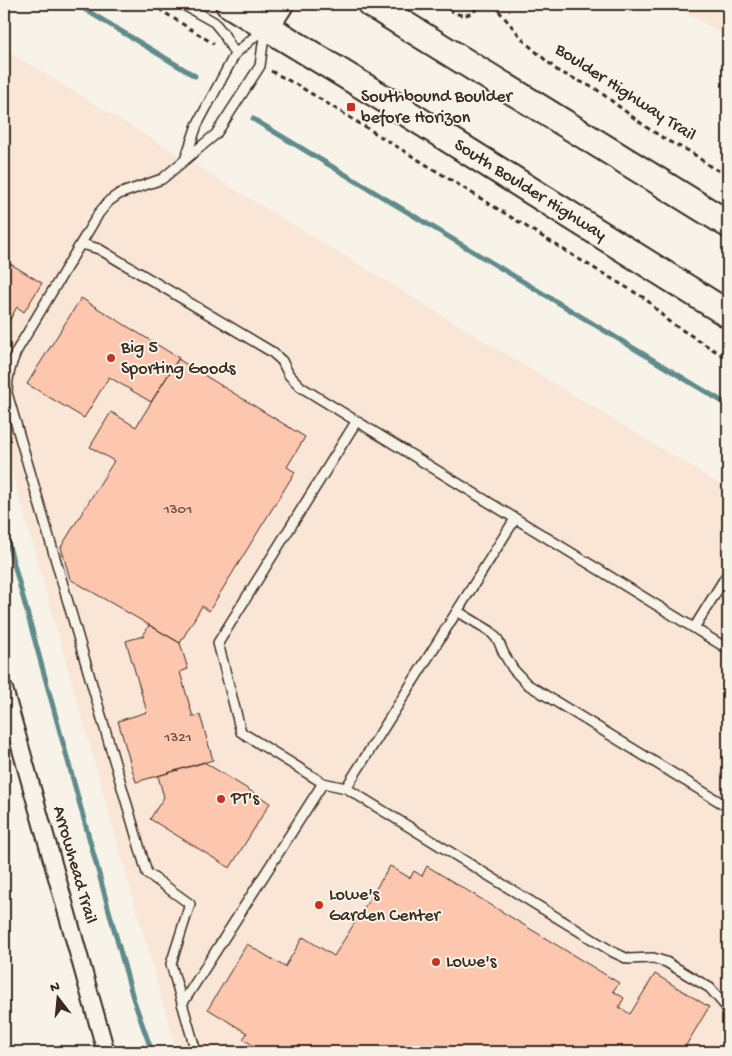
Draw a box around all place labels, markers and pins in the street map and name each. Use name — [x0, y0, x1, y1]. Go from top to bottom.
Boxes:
place label: Southbound Boulder before Horizon — [361, 87, 514, 129]
marker: Southbound Boulder before Horizon — [345, 101, 357, 113]
place label: Big 5 Sporting Goods — [120, 338, 237, 380]
marker: Big 5 Sporting Goods — [105, 352, 117, 364]
place label: PT's — [230, 789, 260, 810]
marker: PT's — [215, 793, 227, 805]
place label: Lowe's Garden Center — [329, 885, 442, 927]
marker: Lowe's Garden Center — [313, 899, 325, 911]
place label: Lowe's — [446, 952, 498, 973]
marker: Lowe's — [430, 956, 442, 968]

